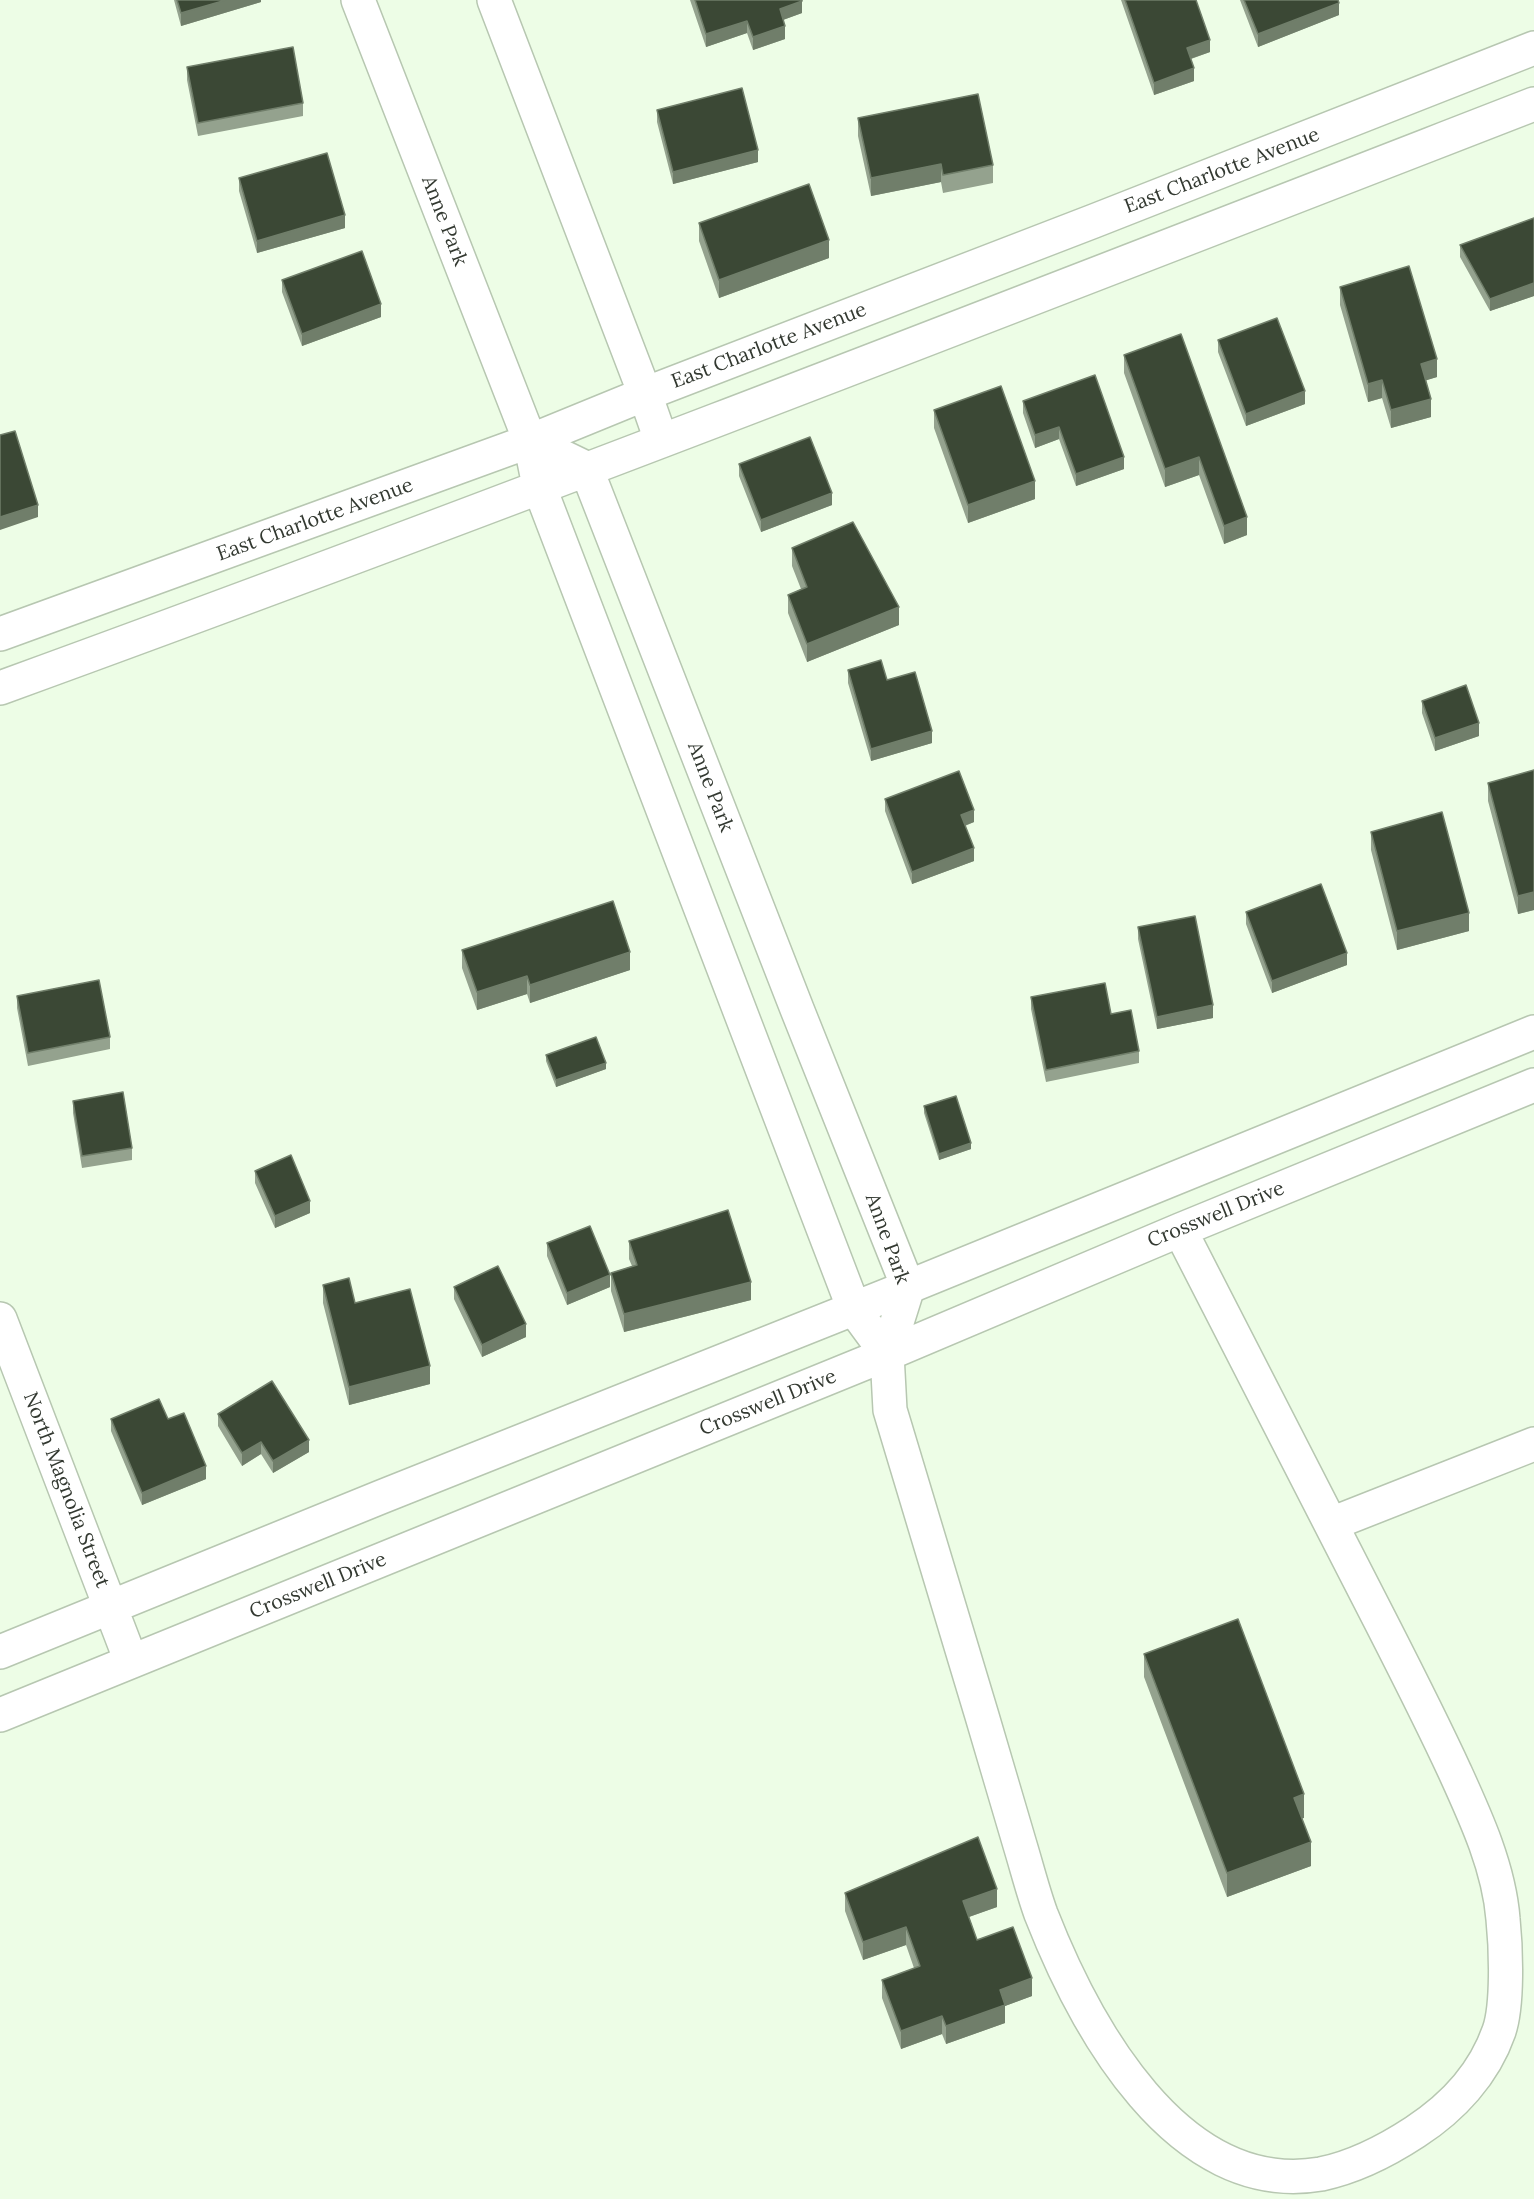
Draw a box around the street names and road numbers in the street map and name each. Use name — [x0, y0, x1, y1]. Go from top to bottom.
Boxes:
street label: East Charlotte Avenue — [1121, 123, 1323, 219]
street label: Anne Park — [416, 173, 472, 269]
street label: East Charlotte Avenue — [668, 298, 870, 394]
street label: East Charlotte Avenue — [214, 473, 416, 567]
street label: Anne Park — [682, 739, 738, 835]
street label: Crosswell Drive — [1144, 1177, 1288, 1253]
street label: Anne Park — [860, 1190, 914, 1288]
street label: Crosswell Drive — [696, 1365, 840, 1441]
street label: North Magnolia Street — [18, 1389, 114, 1591]
street label: Crosswell Drive — [246, 1548, 390, 1624]

